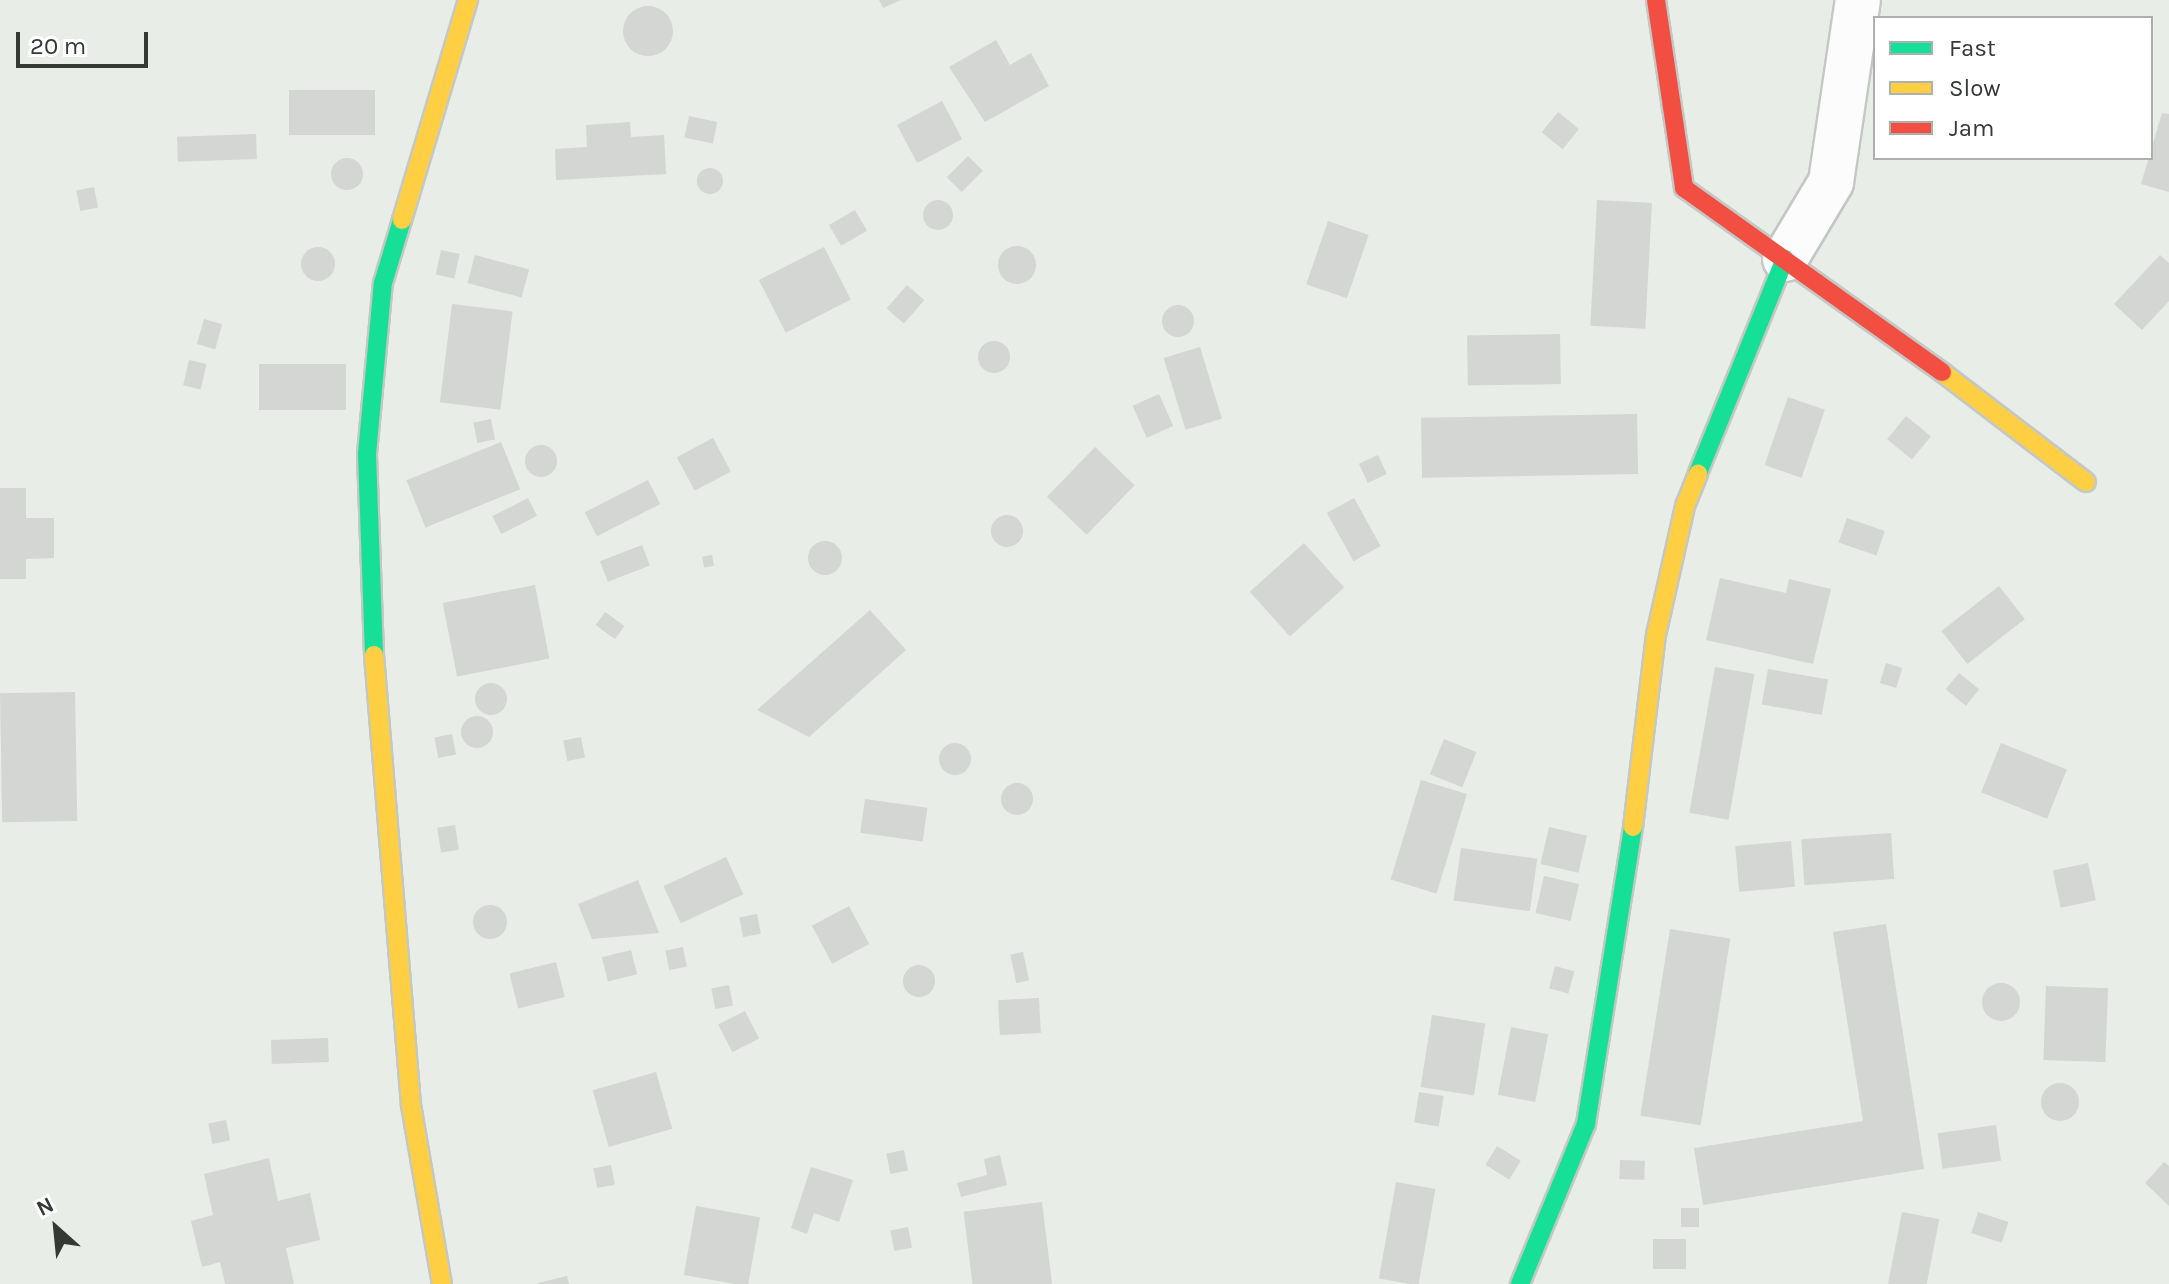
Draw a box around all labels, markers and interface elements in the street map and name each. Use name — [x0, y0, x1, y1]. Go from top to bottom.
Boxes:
scale bar — [20, 16, 152, 66]
legend — [1873, 16, 2153, 160]
text: 20 m — [30, 32, 86, 60]
text: Fast — [1949, 34, 1996, 62]
text: Slow — [1949, 74, 2001, 102]
text: Jam — [1949, 114, 1994, 142]
north arrow — [16, 1188, 96, 1268]
text: N — [32, 1191, 58, 1222]

